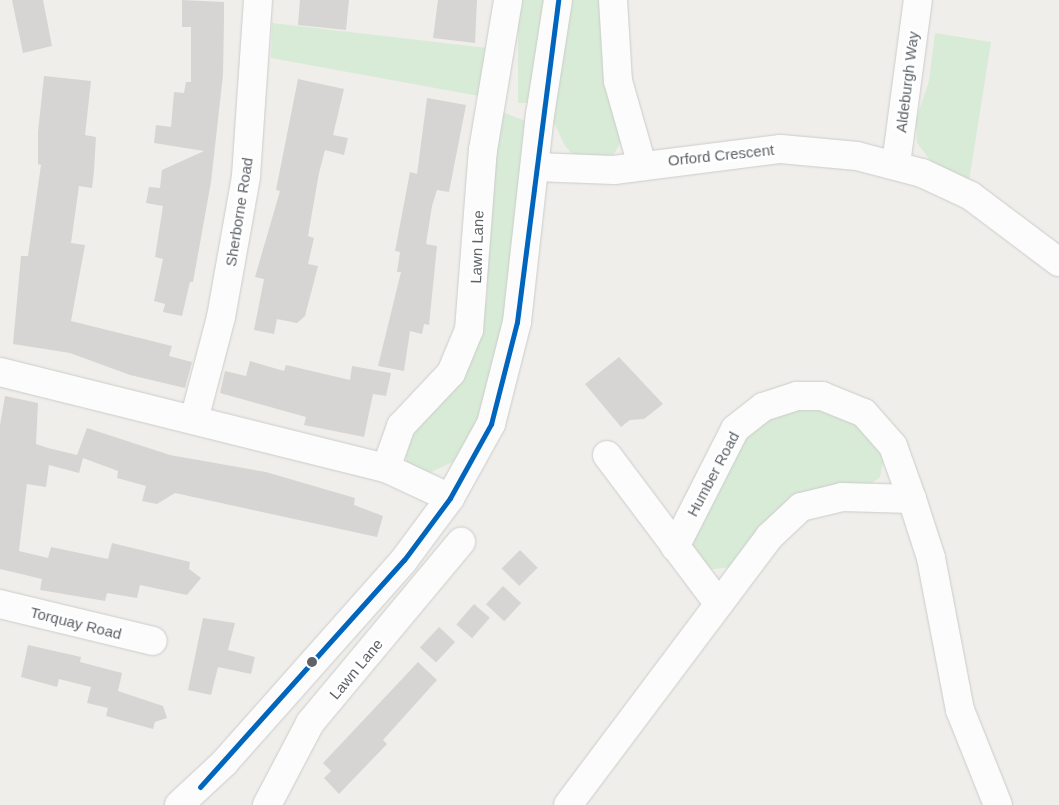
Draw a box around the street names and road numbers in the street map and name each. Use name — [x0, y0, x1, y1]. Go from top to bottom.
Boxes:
street label: Aldeburgh Way — [892, 30, 922, 134]
street label: Orford Crescent — [667, 140, 775, 170]
street label: Sherborne Road — [222, 156, 256, 268]
street label: Lawn Lane — [467, 210, 487, 284]
street label: Humber Road — [683, 429, 743, 519]
street label: Torquay Road — [29, 603, 123, 643]
street label: Lawn Lane — [326, 635, 386, 703]

